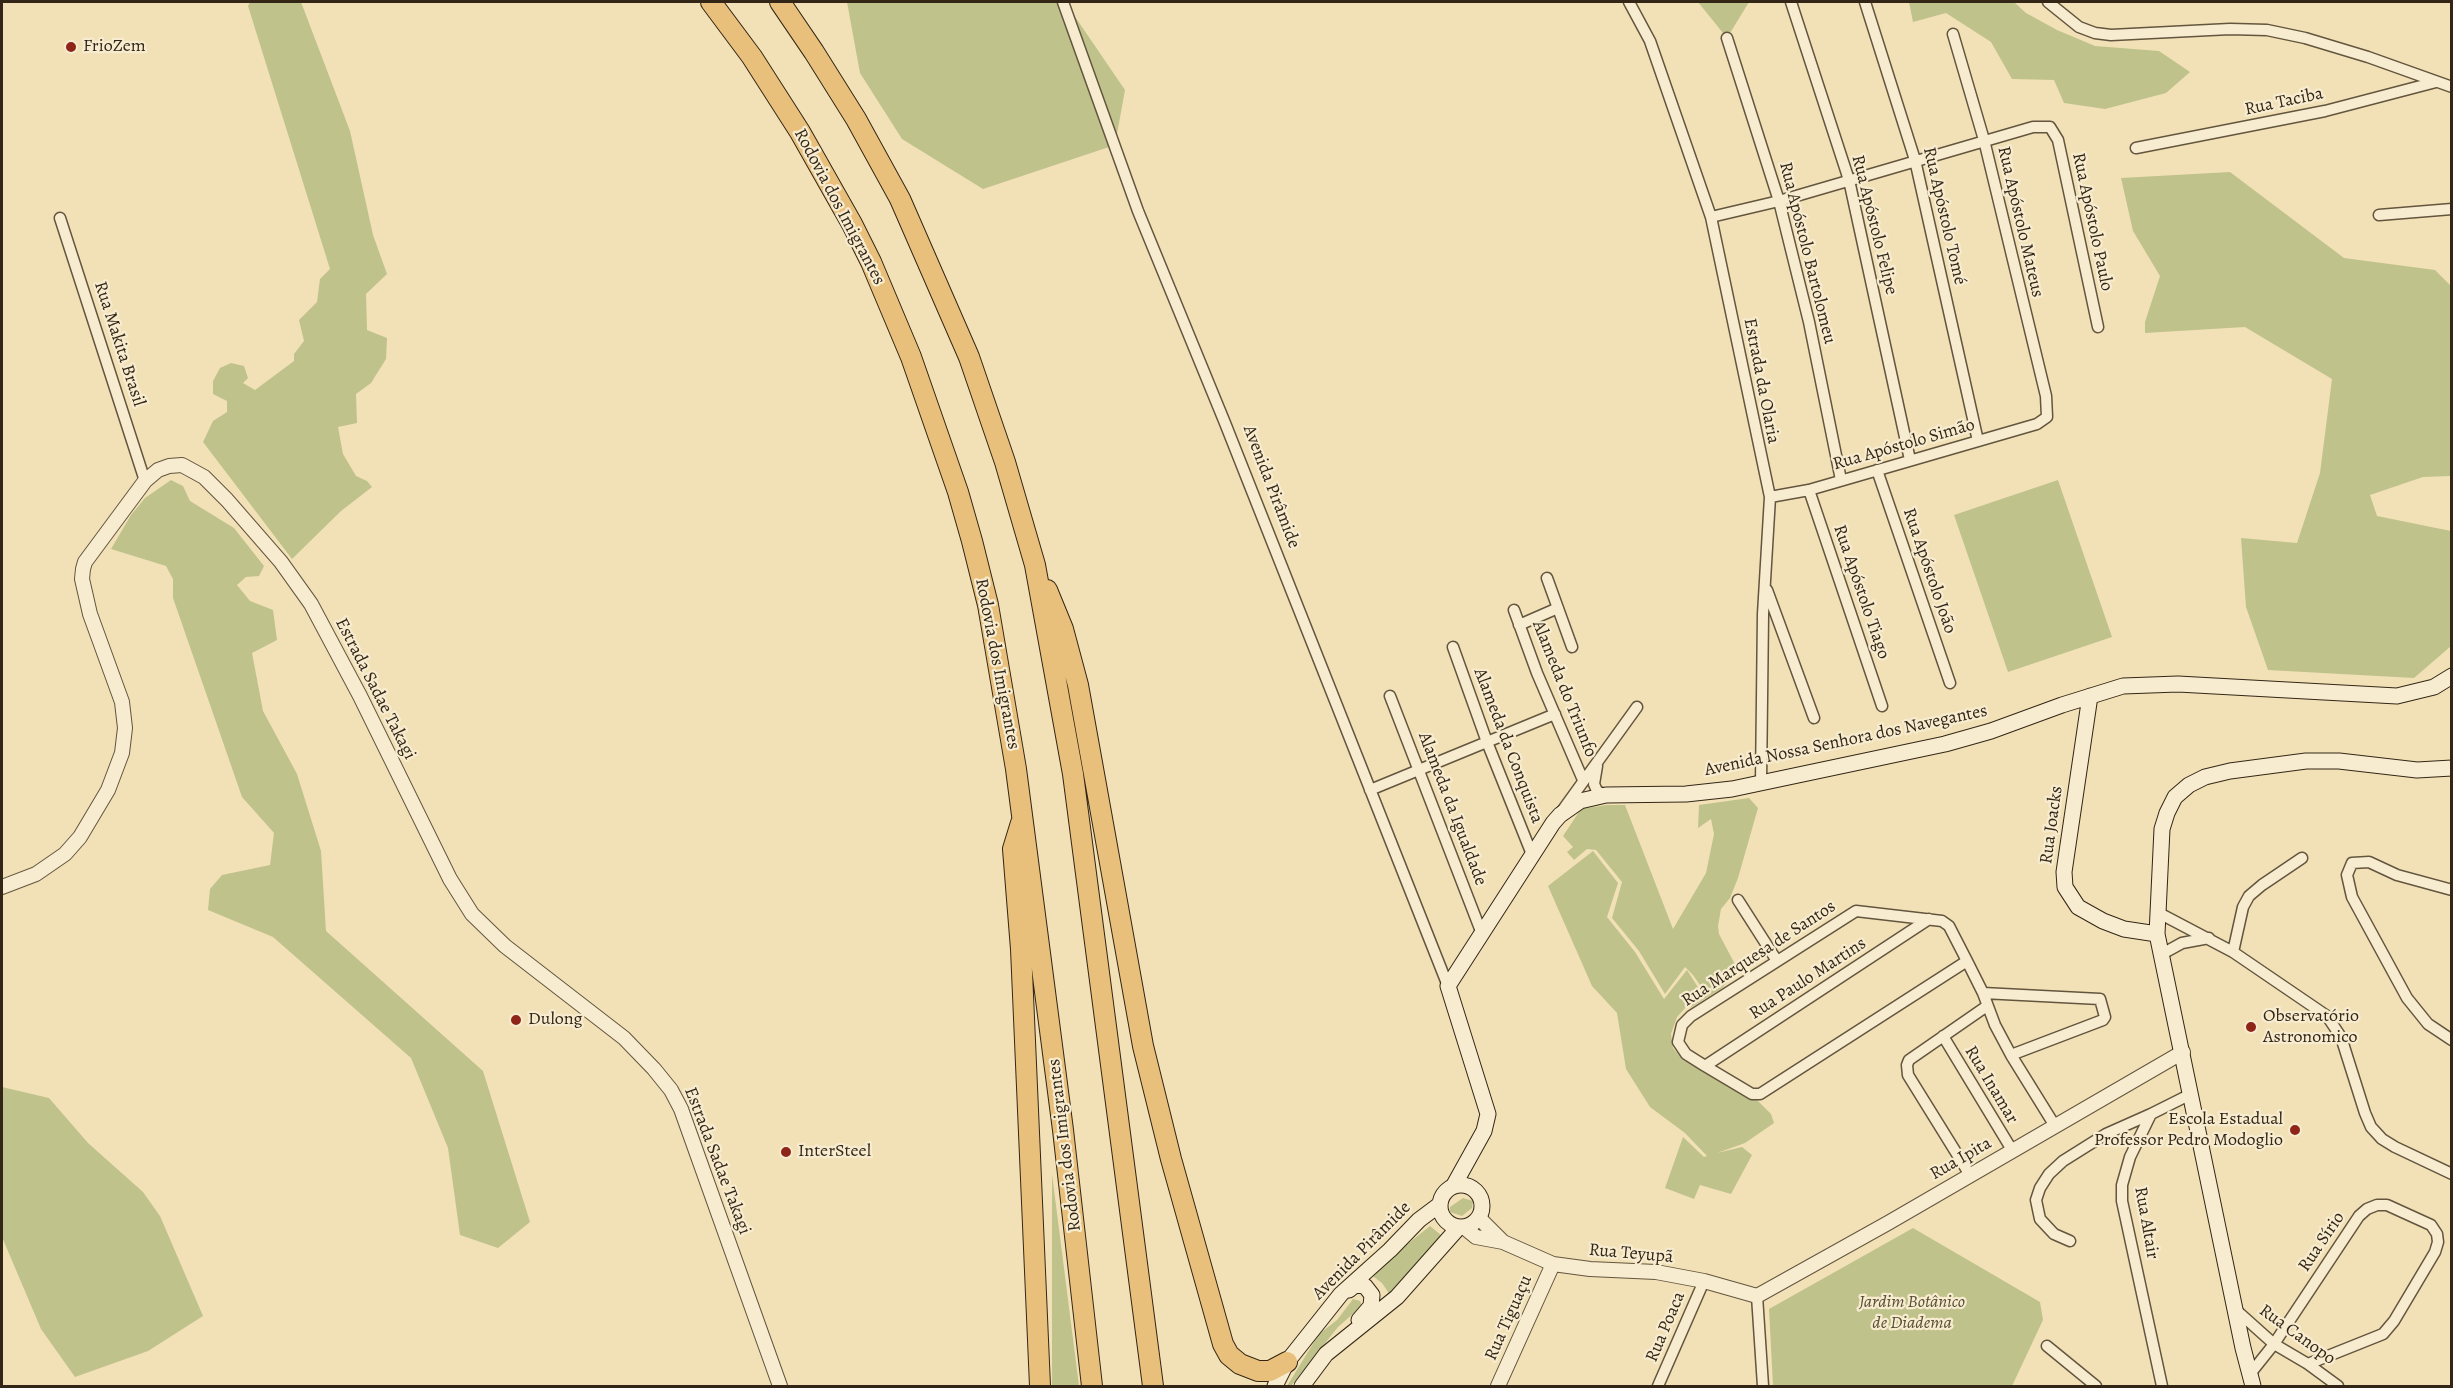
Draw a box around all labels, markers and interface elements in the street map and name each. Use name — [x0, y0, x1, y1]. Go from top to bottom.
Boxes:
place label: FrioZem — [83, 36, 146, 58]
marker: FrioZem — [64, 40, 78, 54]
street label: Rua Taciba — [2243, 83, 2325, 121]
street label: Rodovia dos Imigrantes — [789, 125, 889, 289]
street label: Rua Apóstolo Mateus — [1992, 144, 2048, 300]
street label: Rua Apóstolo Tomé — [1918, 145, 1970, 287]
street label: Rua Apóstolo Paulo — [2067, 151, 2117, 293]
street label: Rua Apóstolo Felipe — [1846, 153, 1902, 297]
street label: Rua Apóstolo Bartolomeu — [1774, 160, 1840, 346]
street label: Rua Makita Brasil — [89, 279, 149, 409]
street label: Estrada da Olaria — [1738, 316, 1784, 446]
street label: Rua Apóstolo Simão — [1831, 414, 1977, 476]
street label: Avenida Pirâmide — [1238, 422, 1304, 552]
street label: Rua Apóstolo João — [1897, 505, 1961, 637]
street label: Rua Apóstolo Tiago — [1828, 522, 1894, 662]
street label: Rodovia dos Imigrantes — [970, 577, 1024, 751]
street label: Estrada Sadae Takagi — [330, 615, 420, 763]
street label: Alameda do Triunfo — [1527, 618, 1601, 760]
street label: Alameda da Conquista — [1468, 665, 1548, 827]
street label: Avenida Nossa Senhora dos Navegantes — [1703, 700, 1989, 782]
street label: Alameda da Igualdade — [1413, 729, 1491, 889]
street label: Rua Joacks — [2036, 785, 2068, 865]
street label: Rua Marquesa de Santos — [1678, 896, 1840, 1012]
street label: Rua Paulo Martins — [1745, 933, 1871, 1025]
place label: Observatório Astronomico — [2263, 1006, 2359, 1048]
place label: Dulong — [528, 1009, 583, 1031]
marker: Dulong — [509, 1013, 523, 1027]
marker: Observatório Astronomico — [2244, 1020, 2258, 1034]
street label: Rua Inamar — [1959, 1042, 2023, 1128]
street label: Rodovia dos Imigrantes — [1044, 1057, 1086, 1233]
street label: Estrada Sadae Takagi — [679, 1084, 755, 1238]
place label: Escola Estadual Professor Pedro Modoglio — [2094, 1109, 2283, 1152]
marker: Escola Estadual Professor Pedro Modoglio — [2288, 1123, 2302, 1137]
street label: Rua Ipita — [1926, 1133, 1996, 1185]
place label: InterSteel — [798, 1141, 871, 1163]
marker: InterSteel — [779, 1145, 793, 1159]
street label: Rua Altair — [2129, 1185, 2163, 1261]
street label: Avenida Pirâmide — [1308, 1197, 1416, 1305]
street label: Rua Sírio — [2294, 1208, 2350, 1276]
street label: Rua Teyupã — [1588, 1240, 1674, 1268]
street label: Rua Tiguaçu — [1481, 1272, 1537, 1364]
street label: Rua Poaca — [1642, 1289, 1690, 1365]
park label: Jardim Botânico de Diadema — [1859, 1292, 1965, 1334]
street label: Rua Canopo — [2255, 1300, 2339, 1370]

